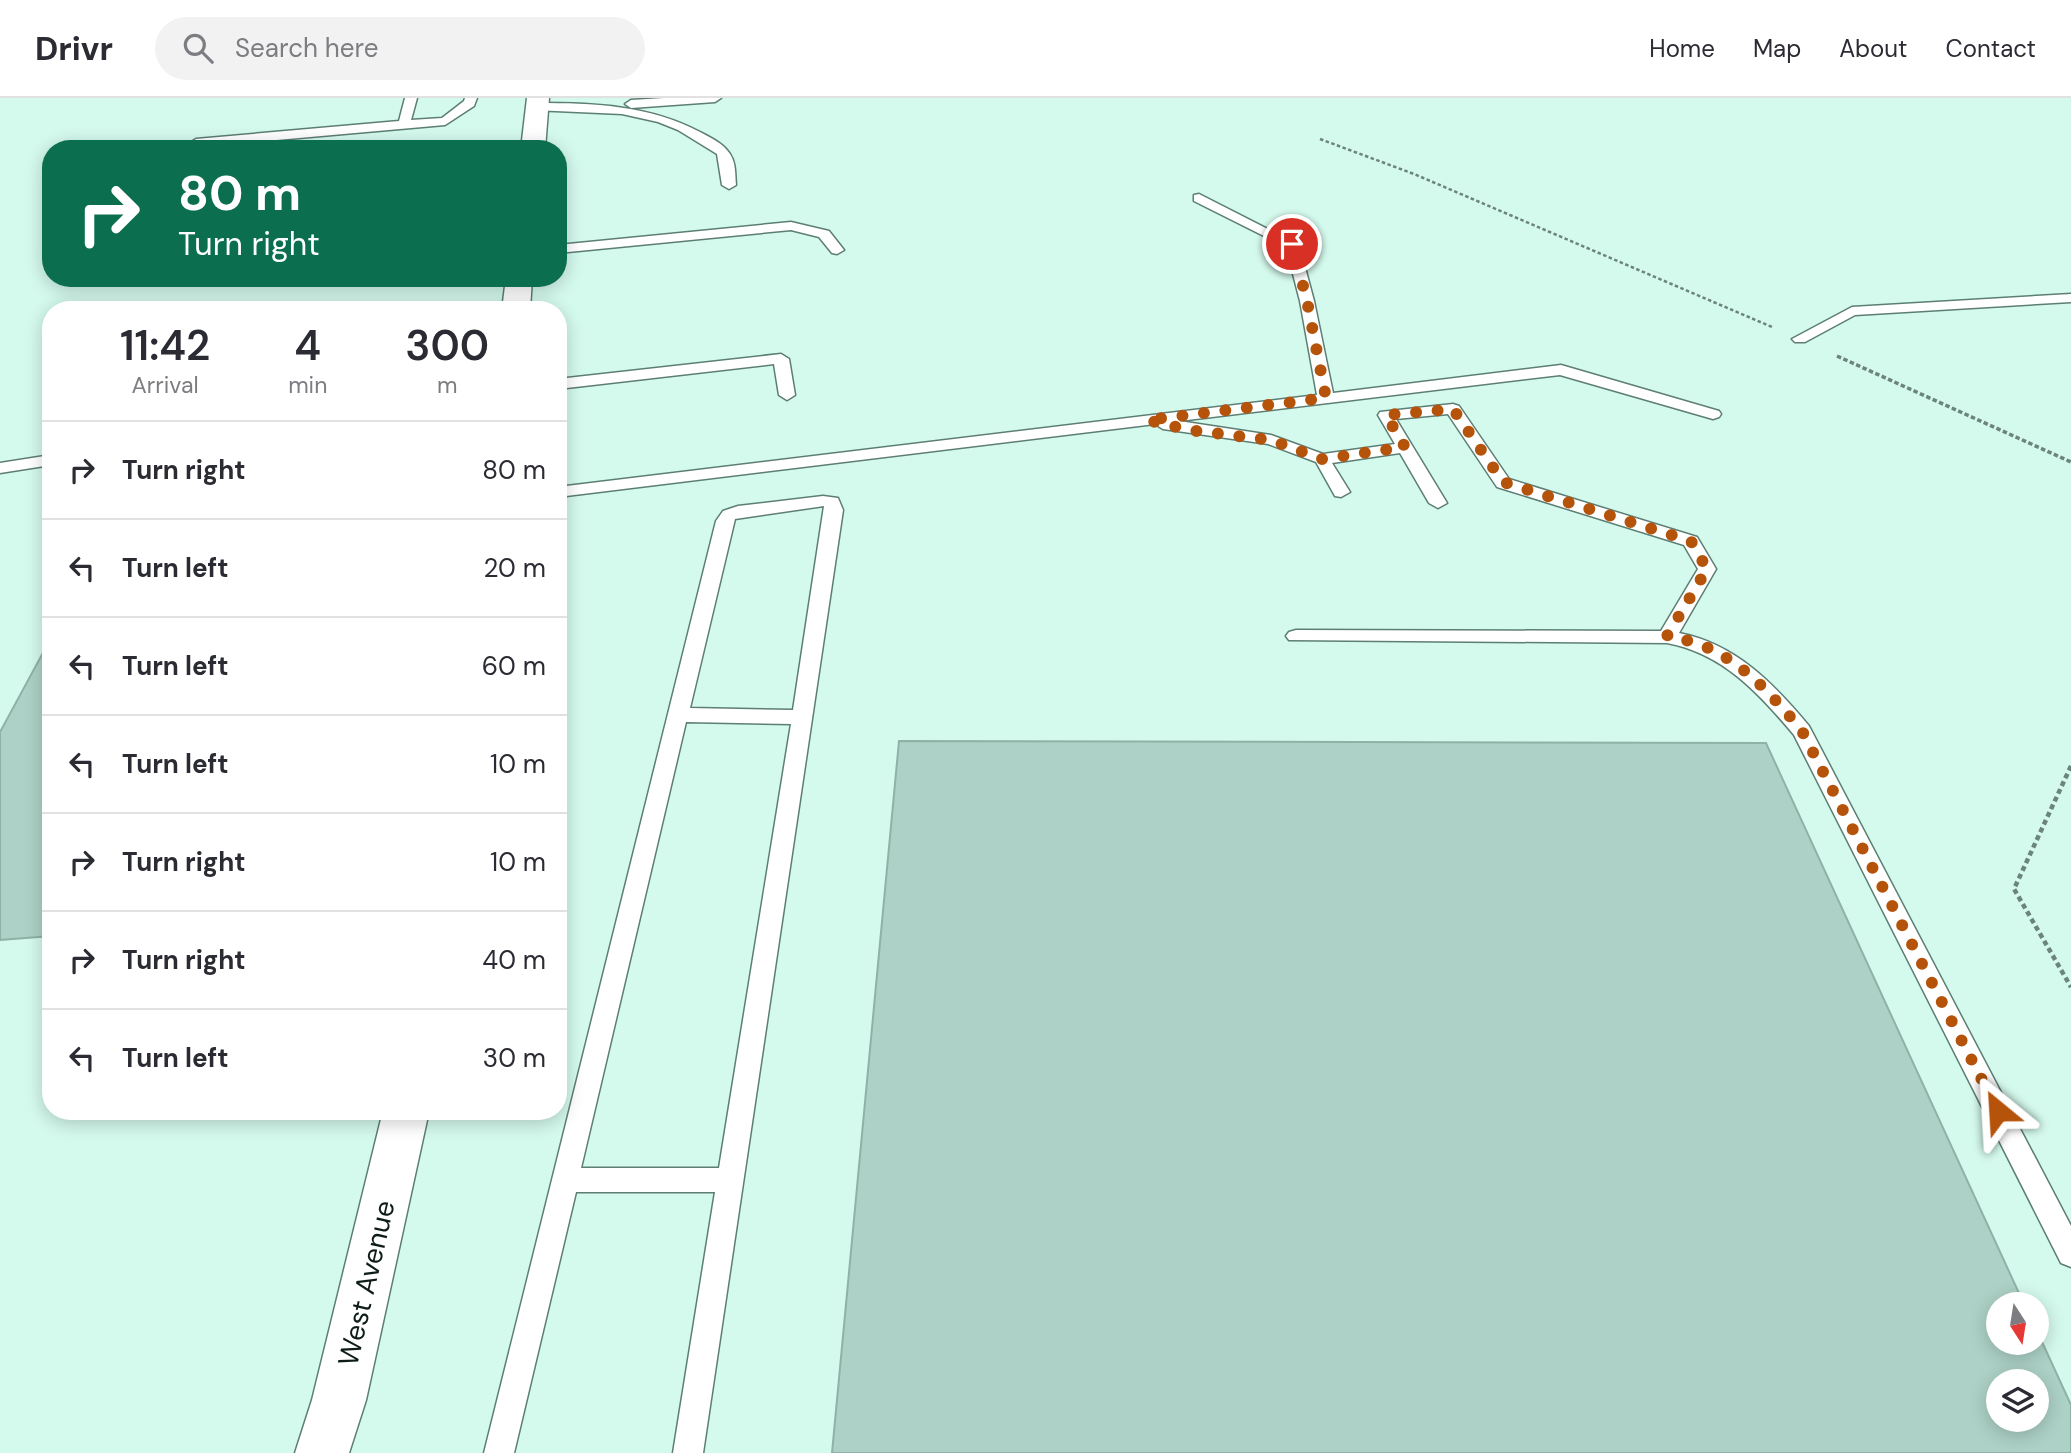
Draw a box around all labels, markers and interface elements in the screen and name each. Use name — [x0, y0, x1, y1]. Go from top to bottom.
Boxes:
search box — [155, 17, 645, 80]
text: Drivr — [35, 27, 113, 70]
icon: search — [179, 29, 217, 67]
text: Search here — [235, 31, 378, 65]
text: Home — [1649, 33, 1715, 64]
text: Map — [1753, 33, 1801, 64]
text: About — [1839, 33, 1908, 64]
text: Contact — [1946, 33, 2036, 64]
text: 80 m — [178, 161, 301, 225]
icon: right — [63, 168, 154, 259]
pin — [1262, 214, 1322, 274]
text: Turn right — [178, 223, 320, 265]
icon: arrive — [1273, 225, 1311, 263]
text: 11:42 — [120, 318, 210, 373]
text: 4 — [294, 318, 321, 373]
text: 300 — [405, 318, 489, 373]
text: Arrival — [132, 370, 199, 400]
text: min — [288, 370, 327, 400]
text: m — [437, 370, 457, 400]
icon: right — [63, 451, 101, 489]
text: Turn right — [122, 453, 246, 487]
text: 80 m — [482, 453, 546, 487]
icon: left — [63, 549, 101, 587]
text: Turn left — [122, 551, 229, 585]
text: 20 m — [483, 551, 546, 585]
icon: left — [63, 647, 101, 685]
text: Turn left — [122, 649, 229, 683]
text: 60 m — [482, 649, 546, 683]
icon: left — [63, 745, 101, 783]
text: Turn left — [122, 747, 229, 781]
text: 10 m — [490, 747, 546, 781]
icon: right — [63, 843, 101, 881]
text: Turn right — [122, 845, 246, 879]
text: 10 m — [490, 845, 546, 879]
icon: right — [63, 941, 101, 979]
text: Turn right — [122, 943, 246, 977]
text: 40 m — [482, 943, 546, 977]
icon: left — [63, 1039, 101, 1077]
text: Turn left — [122, 1041, 229, 1075]
text: 30 m — [483, 1041, 546, 1075]
position arrow — [1961, 1074, 2035, 1148]
street label: West Avenue — [329, 1197, 403, 1369]
north arrow — [1986, 1292, 2049, 1354]
map controls — [1986, 1292, 2049, 1432]
button: layers — [1986, 1369, 2049, 1432]

